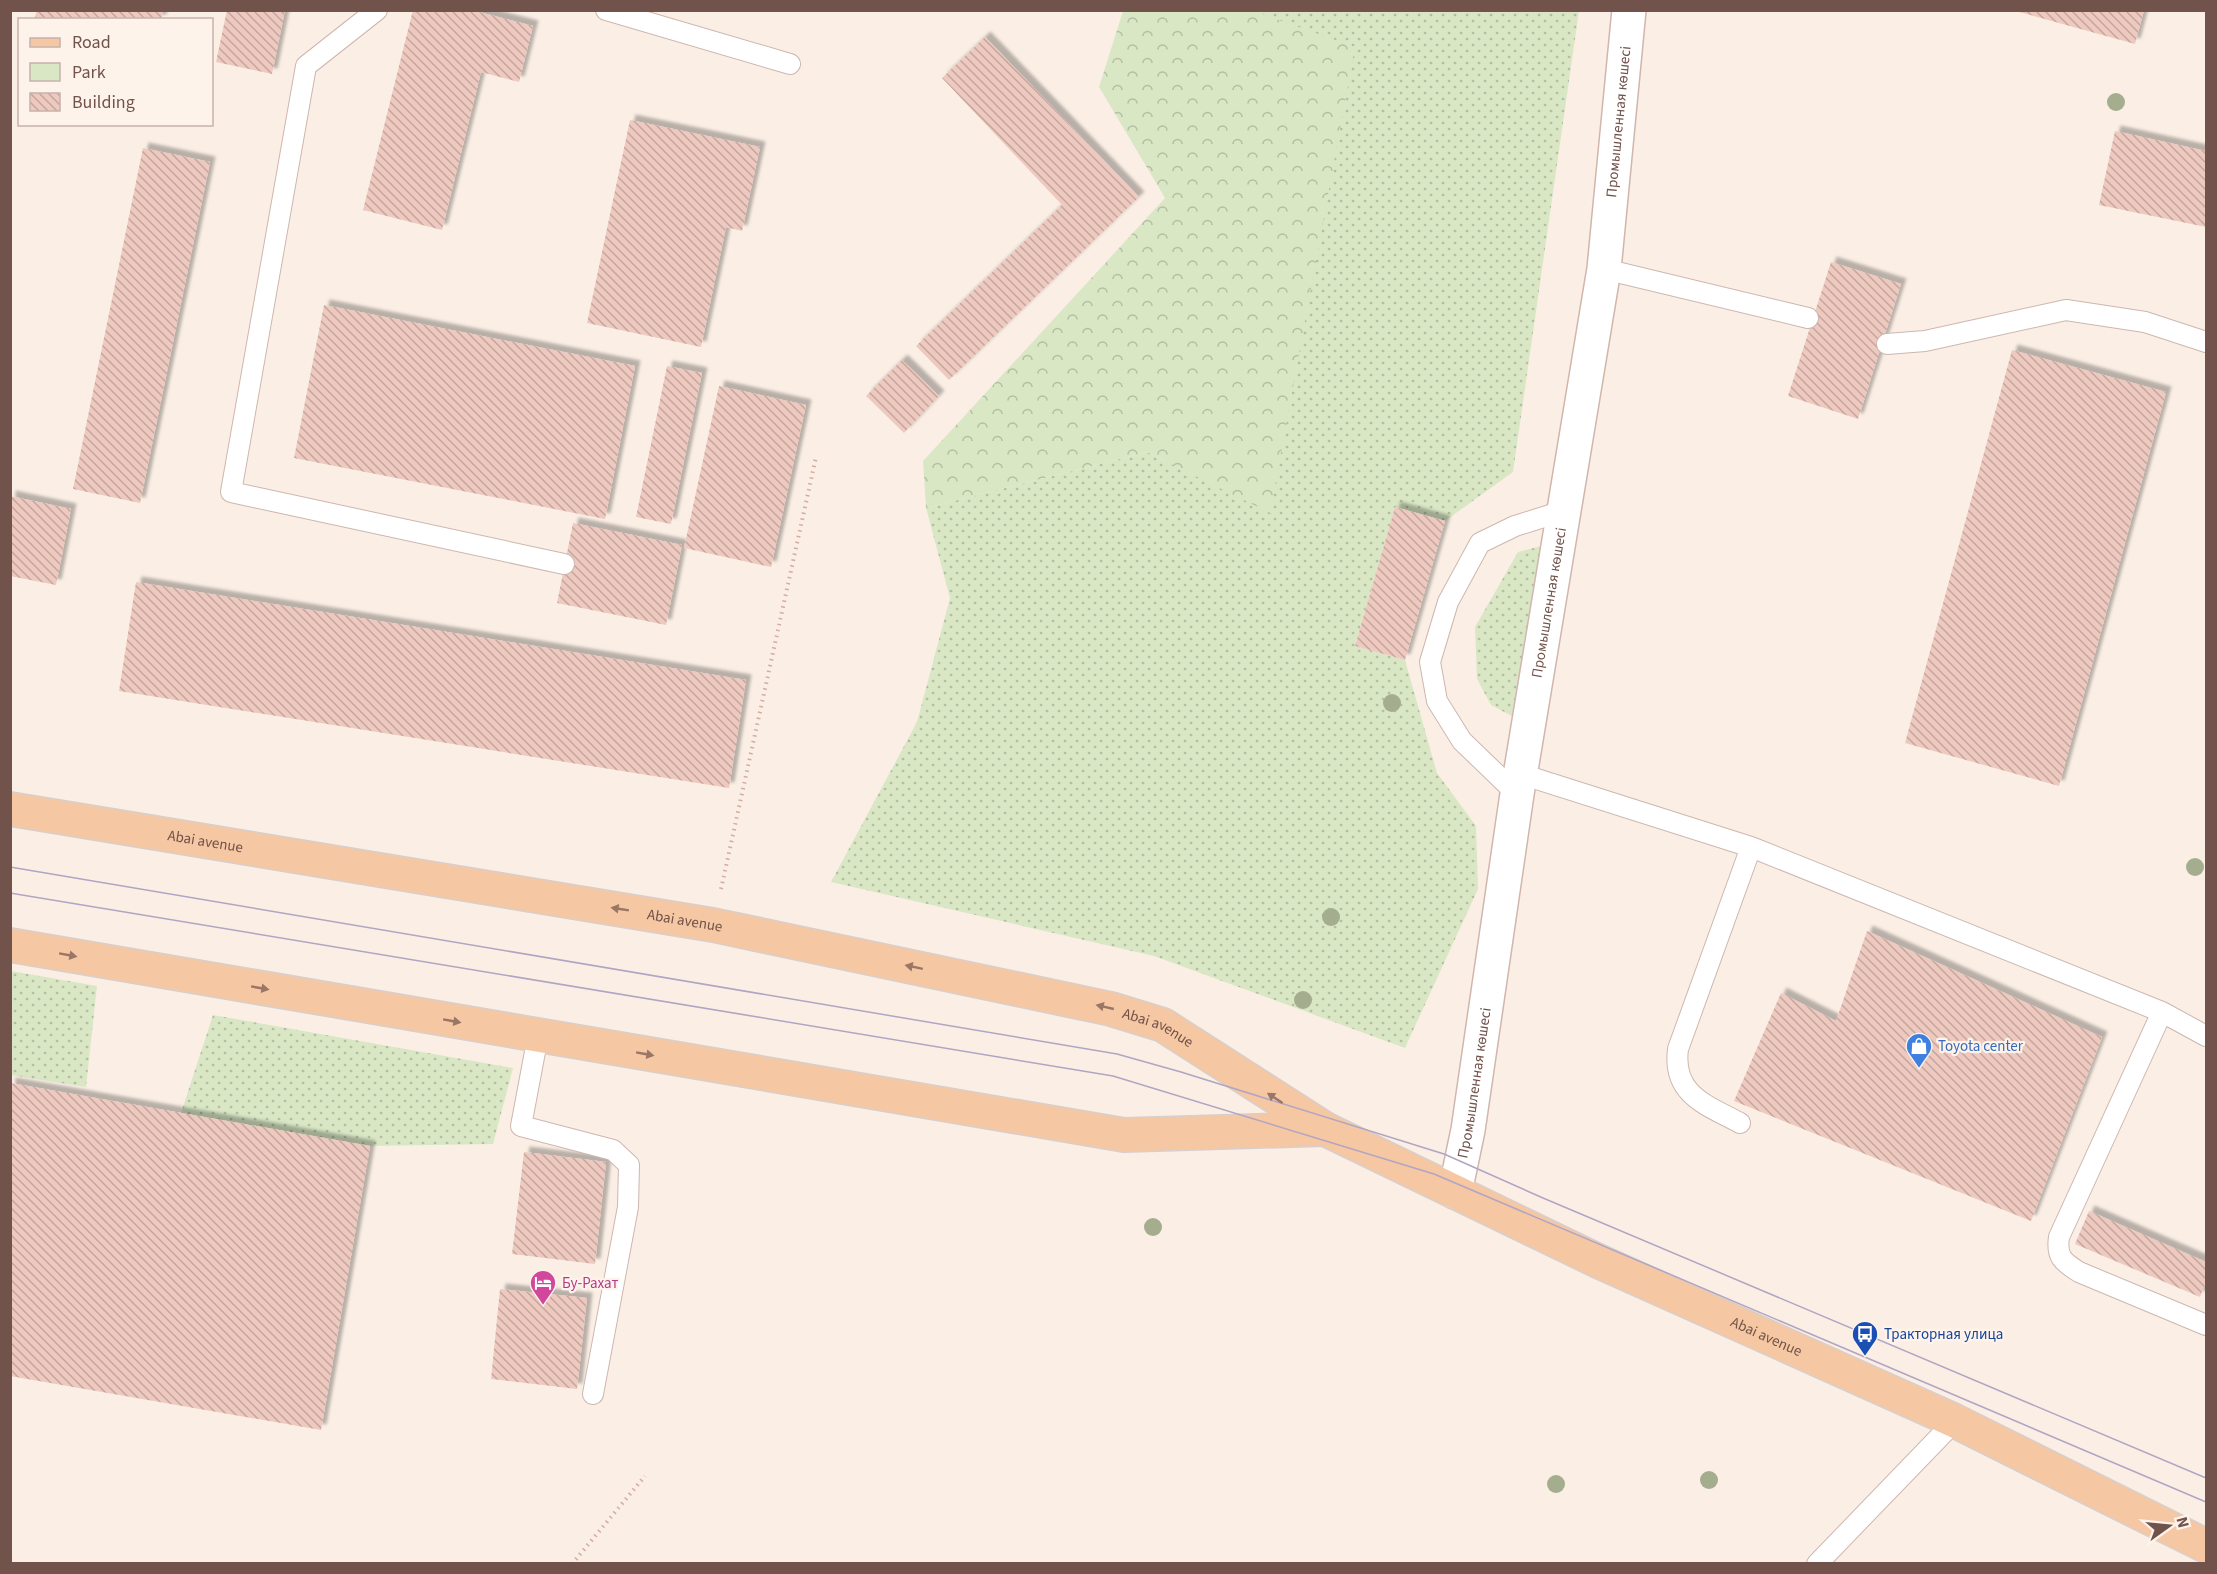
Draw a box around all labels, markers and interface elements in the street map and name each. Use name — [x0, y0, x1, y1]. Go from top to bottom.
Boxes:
legend — [18, 18, 213, 126]
text: Road — [72, 30, 111, 55]
street label: Промышленная көшесі — [1600, 45, 1636, 199]
text: Park — [72, 60, 106, 85]
text: Building — [72, 90, 135, 115]
street label: Промышленная көшесі — [1526, 526, 1572, 679]
street label: Abai avenue — [166, 825, 245, 858]
street label: Abai avenue — [646, 904, 725, 937]
one-way arrow — [610, 905, 629, 914]
one-way arrow — [59, 951, 78, 960]
one-way arrow — [904, 962, 923, 971]
one-way arrow — [251, 984, 270, 993]
one-way arrow — [1095, 1002, 1114, 1012]
street label: Abai avenue — [1120, 1003, 1198, 1052]
street label: Промышленная көшесі — [1452, 1006, 1496, 1160]
one-way arrow — [443, 1017, 462, 1026]
shop icon: Toyota center — [1904, 1031, 1934, 1069]
place label: Toyota center — [1938, 1036, 2024, 1057]
one-way arrow — [635, 1050, 654, 1059]
one-way arrow — [1268, 1092, 1284, 1104]
hotel icon: Бу-Рахат — [528, 1268, 558, 1306]
place label: Бу-Рахат — [562, 1273, 618, 1294]
street label: Abai avenue — [1727, 1311, 1806, 1362]
bus stop icon: Тракторная улица — [1850, 1319, 1880, 1357]
place label: Тракторная улица — [1884, 1324, 2003, 1345]
north arrow — [2139, 1496, 2199, 1556]
text: N — [2171, 1514, 2195, 1530]

